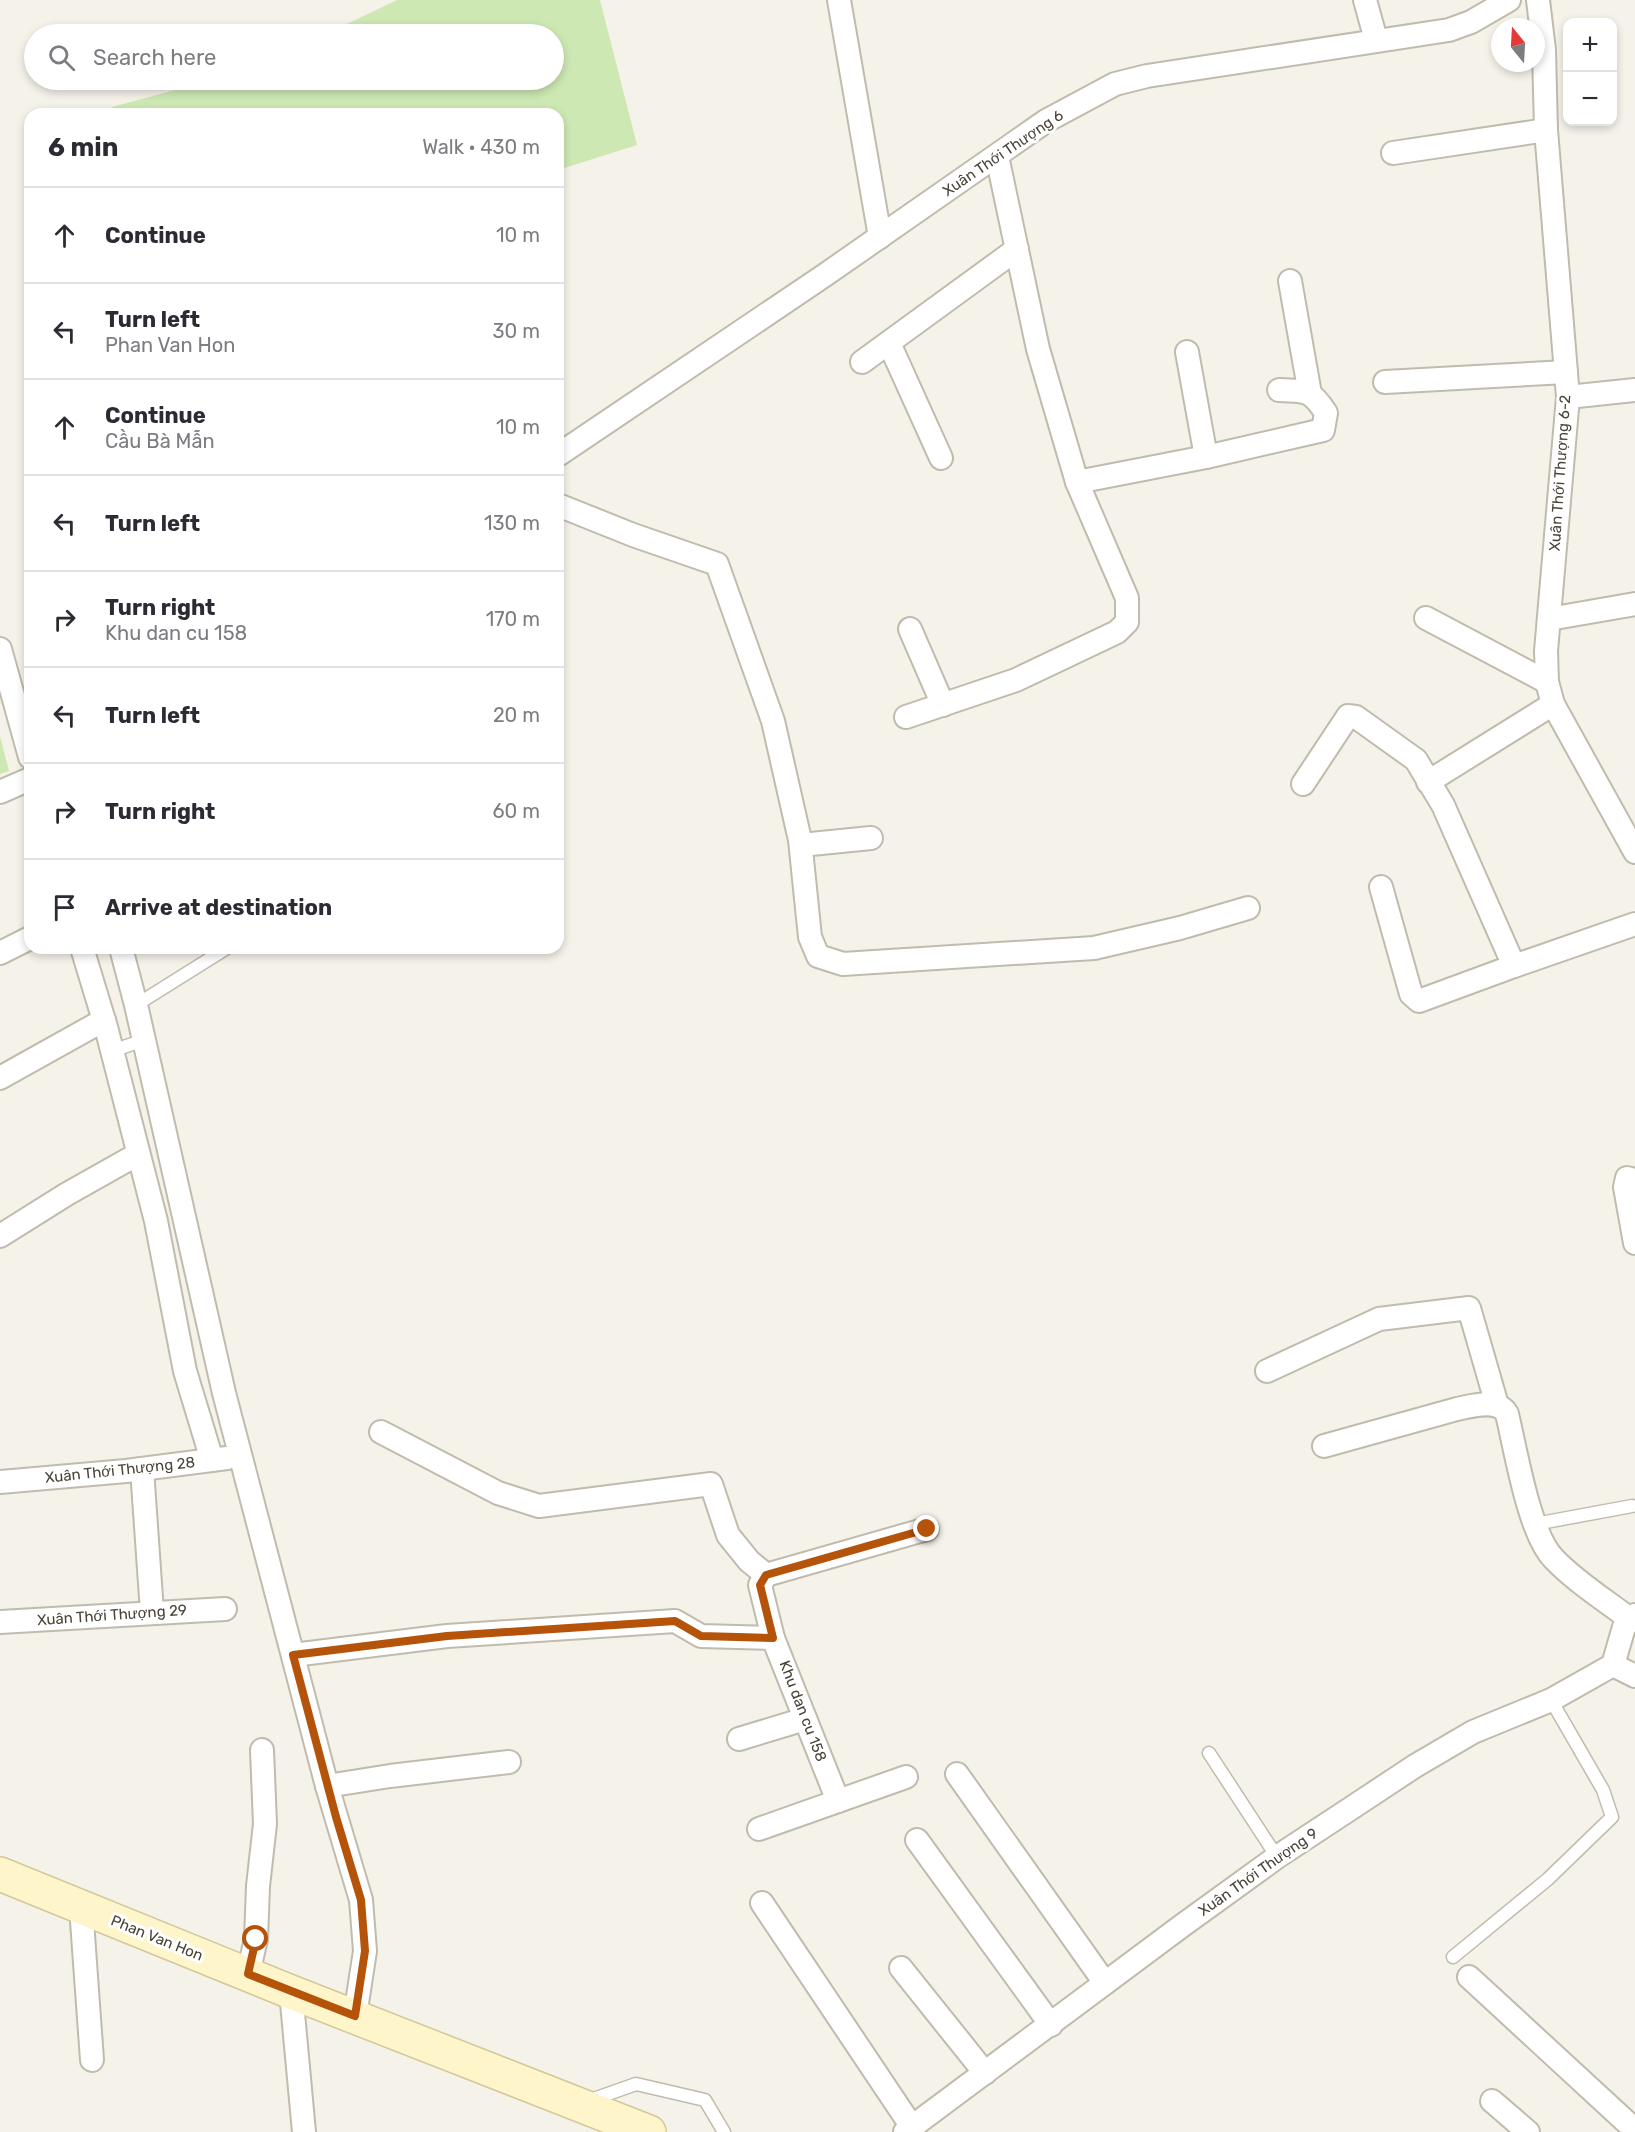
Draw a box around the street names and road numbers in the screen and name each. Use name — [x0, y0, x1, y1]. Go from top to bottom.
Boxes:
street label: Xuân Thới Thượng 6 — [939, 106, 1067, 200]
street label: Xuân Thới Thượng 6-2 — [1546, 394, 1574, 552]
street label: Xuân Thới Thượng 28 — [44, 1453, 196, 1487]
street label: Xuân Thới Thượng 29 — [37, 1601, 188, 1629]
street label: Khu dan cu 158 — [775, 1658, 831, 1764]
street label: Xuân Thới Thượng 9 — [1195, 1824, 1321, 1920]
street label: Phan Van Hon — [108, 1911, 206, 1965]

